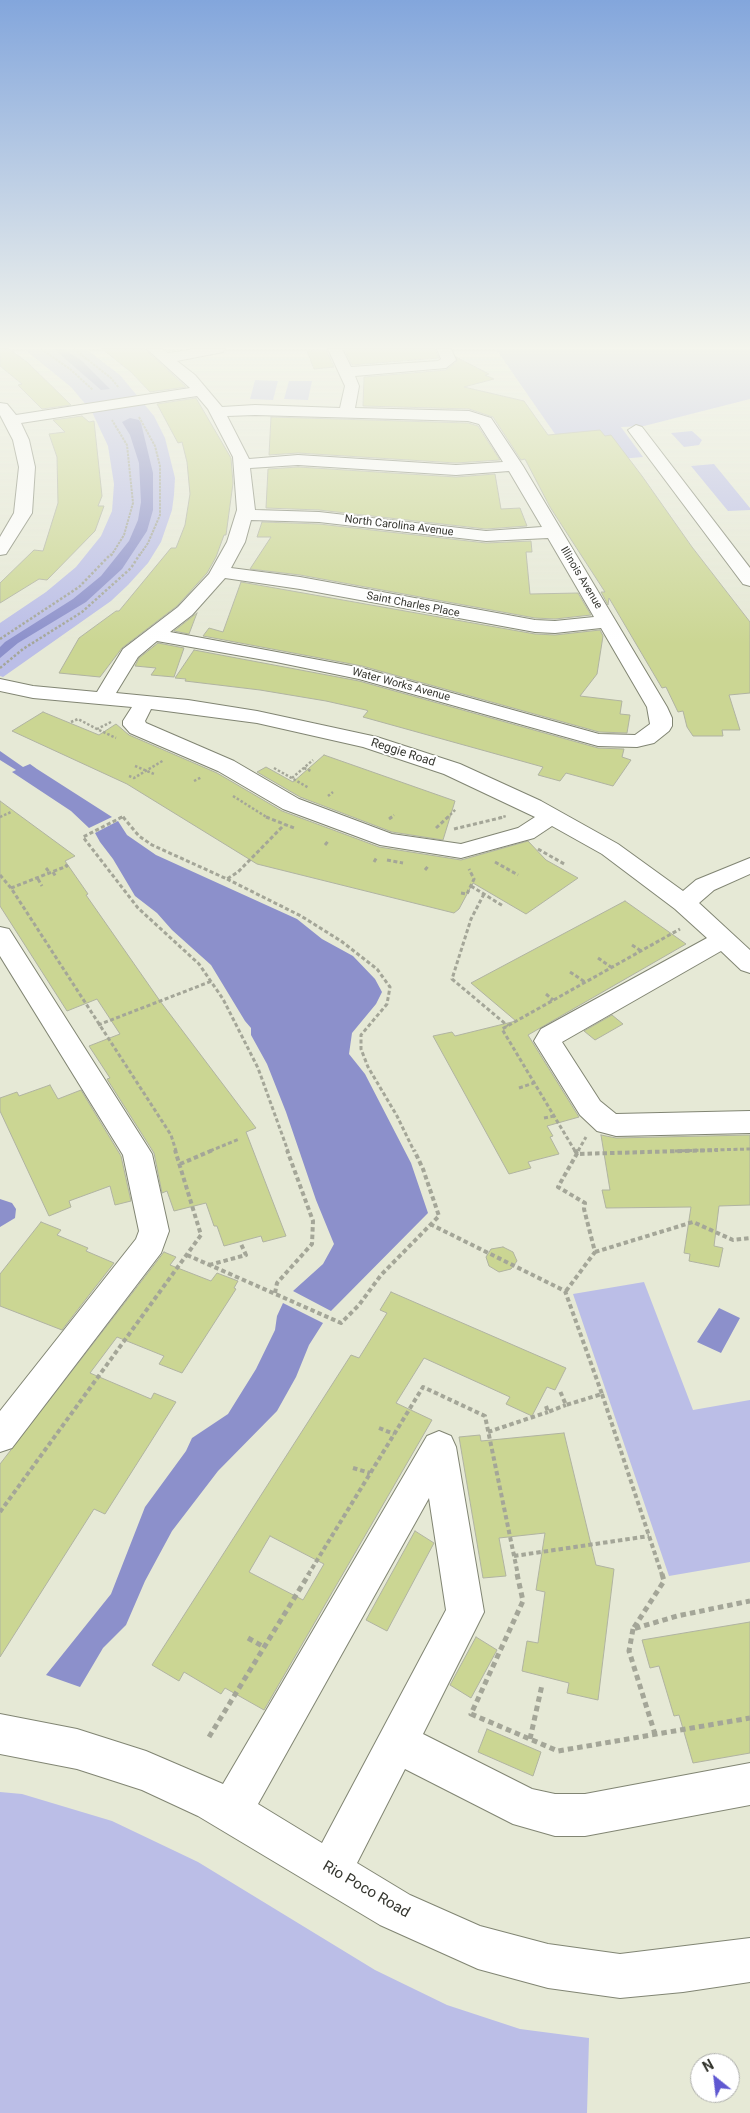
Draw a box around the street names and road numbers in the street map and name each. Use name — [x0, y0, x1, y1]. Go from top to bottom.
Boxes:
street label: North Carolina Avenue — [344, 513, 454, 539]
street label: Illinois Avenue — [557, 544, 605, 612]
street label: Saint Charles Place — [365, 589, 461, 621]
street label: Water Works Avenue — [351, 666, 451, 704]
street label: Reggie Road — [369, 736, 437, 770]
street label: Rio Poco Road — [319, 1858, 413, 1922]

